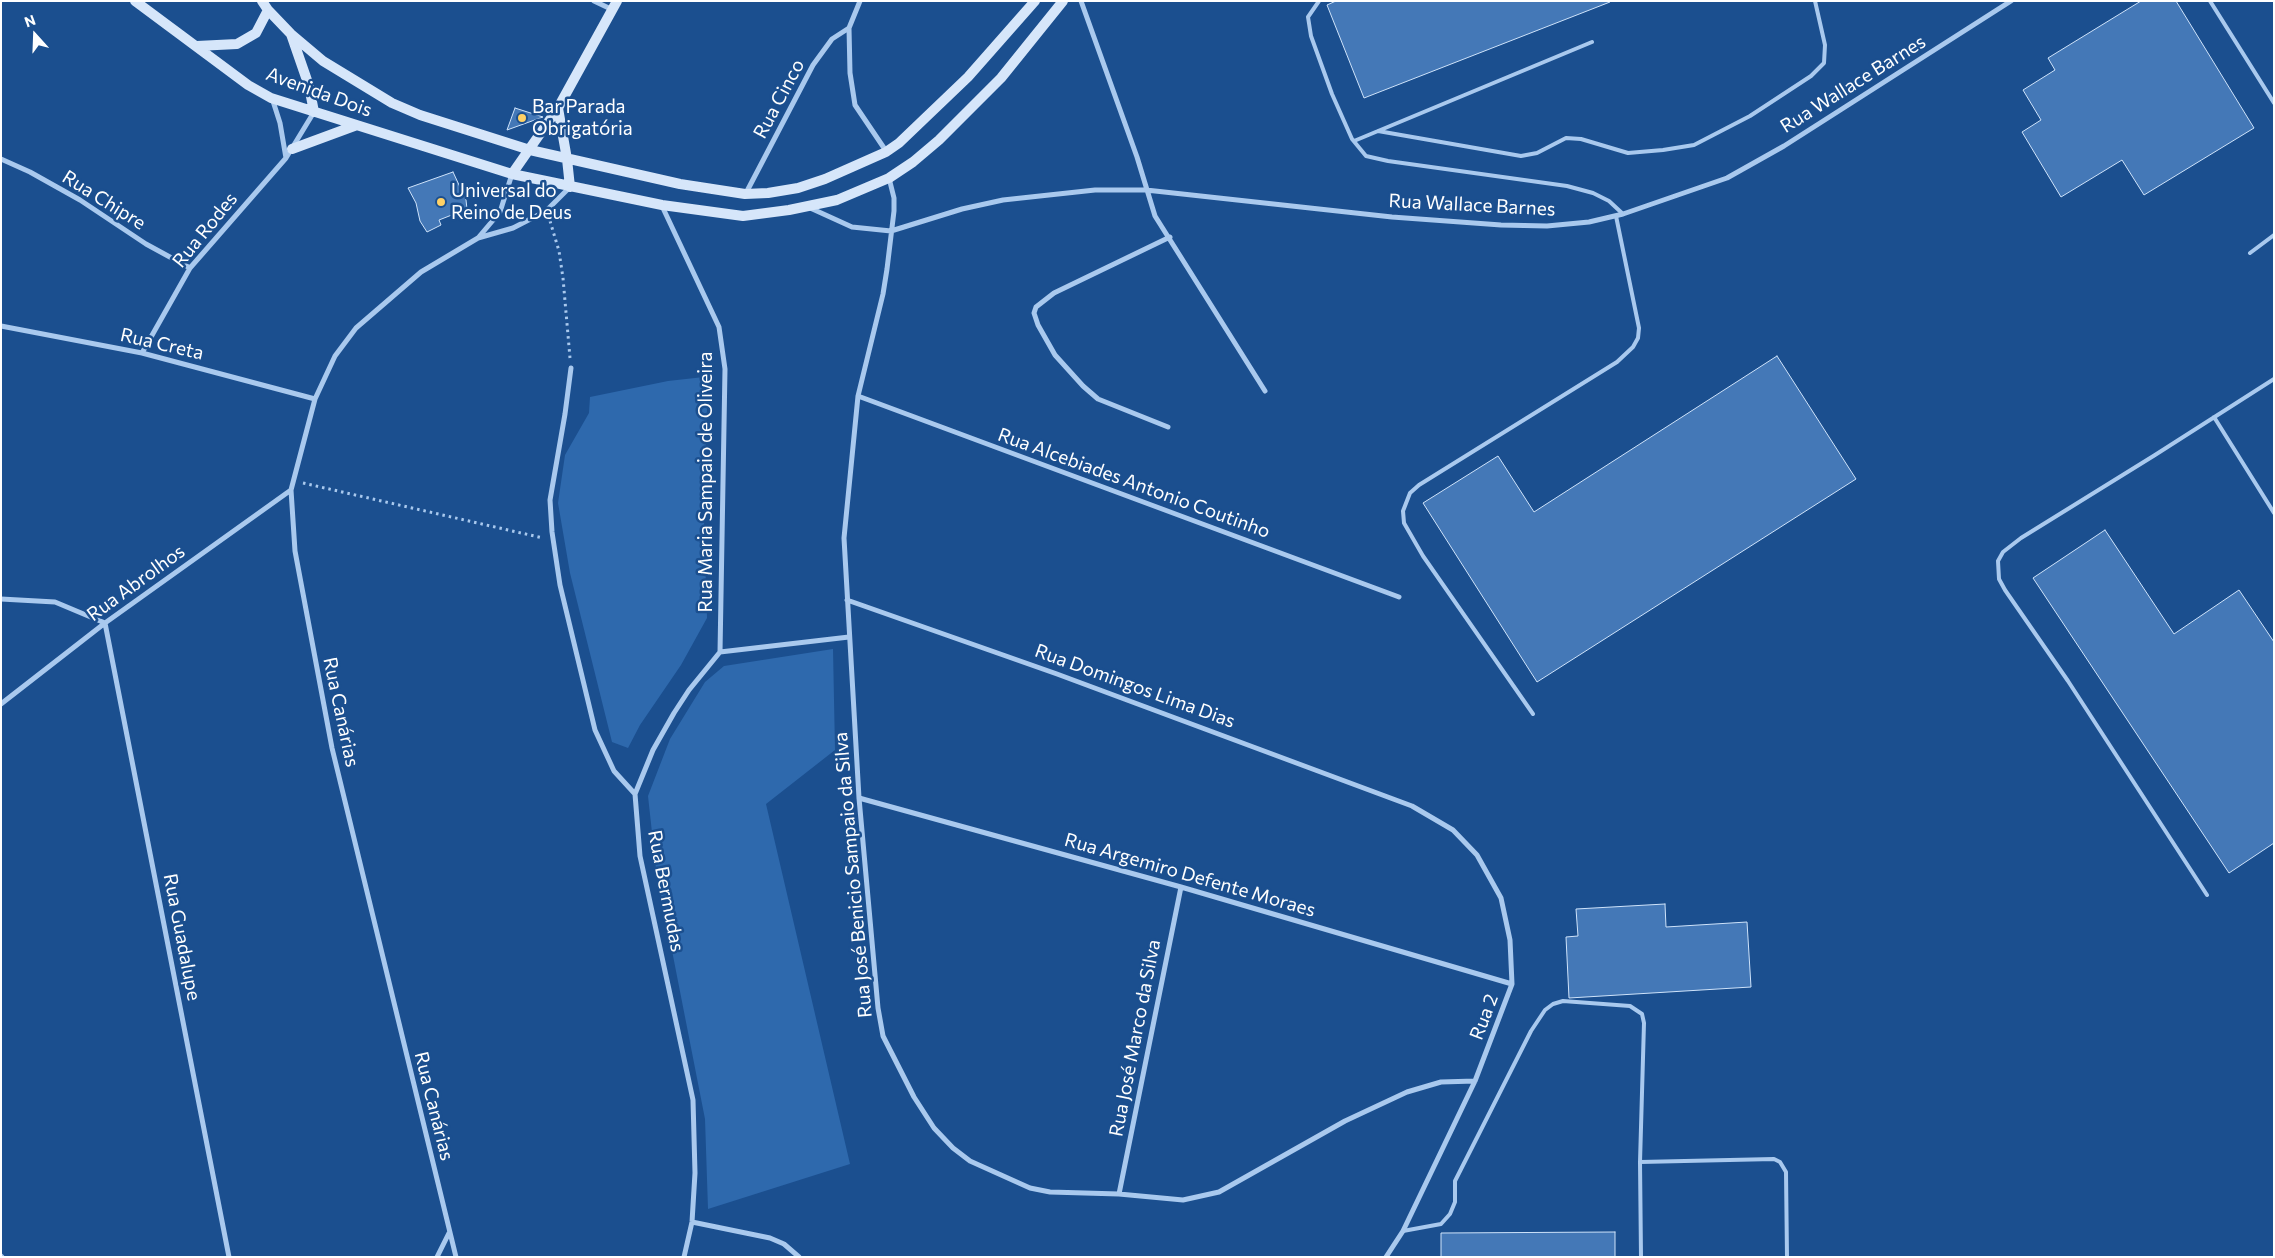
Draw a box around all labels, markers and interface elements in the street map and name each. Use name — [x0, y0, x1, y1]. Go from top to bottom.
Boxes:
north arrow — [10, 10, 60, 60]
text: N — [22, 11, 38, 30]
street label: Rua Wallace Barnes — [1776, 30, 1930, 138]
street label: Rua Cinco — [749, 56, 809, 142]
street label: Avenida Dois — [263, 62, 375, 122]
place label: Bar Parada Obrigatória — [532, 96, 633, 140]
marker: Bar Parada Obrigatória — [516, 112, 528, 124]
street label: Rua Chipre — [58, 165, 150, 235]
place label: Universal do Reino de Deus — [451, 180, 572, 224]
street label: Rua Rodes — [168, 188, 242, 272]
street label: Rua Wallace Barnes — [1388, 189, 1556, 221]
marker: Universal do Reino de Deus — [435, 196, 447, 208]
street label: Rua Creta — [118, 323, 206, 365]
street label: Rua Maria Sampaio de Oliveira — [695, 351, 717, 613]
street label: Rua Alcebiades Antonio Coutinho — [995, 423, 1273, 543]
street label: Rua Abrolhos — [83, 540, 189, 626]
street label: Rua Domingos Lima Dias — [1032, 639, 1238, 733]
street label: Rua Canárias — [318, 655, 364, 769]
street label: Rua José Benicio Sampaio da Silva — [829, 731, 877, 1019]
street label: Rua Bermudas — [643, 828, 689, 954]
street label: Rua Argemiro Defente Moraes — [1062, 828, 1318, 922]
street label: Rua Guadalupe — [159, 872, 205, 1002]
street label: Rua José Marco da Silva — [1105, 938, 1165, 1138]
street label: Rua 2 — [1465, 991, 1503, 1043]
street label: Rua Canárias — [409, 1049, 459, 1163]

